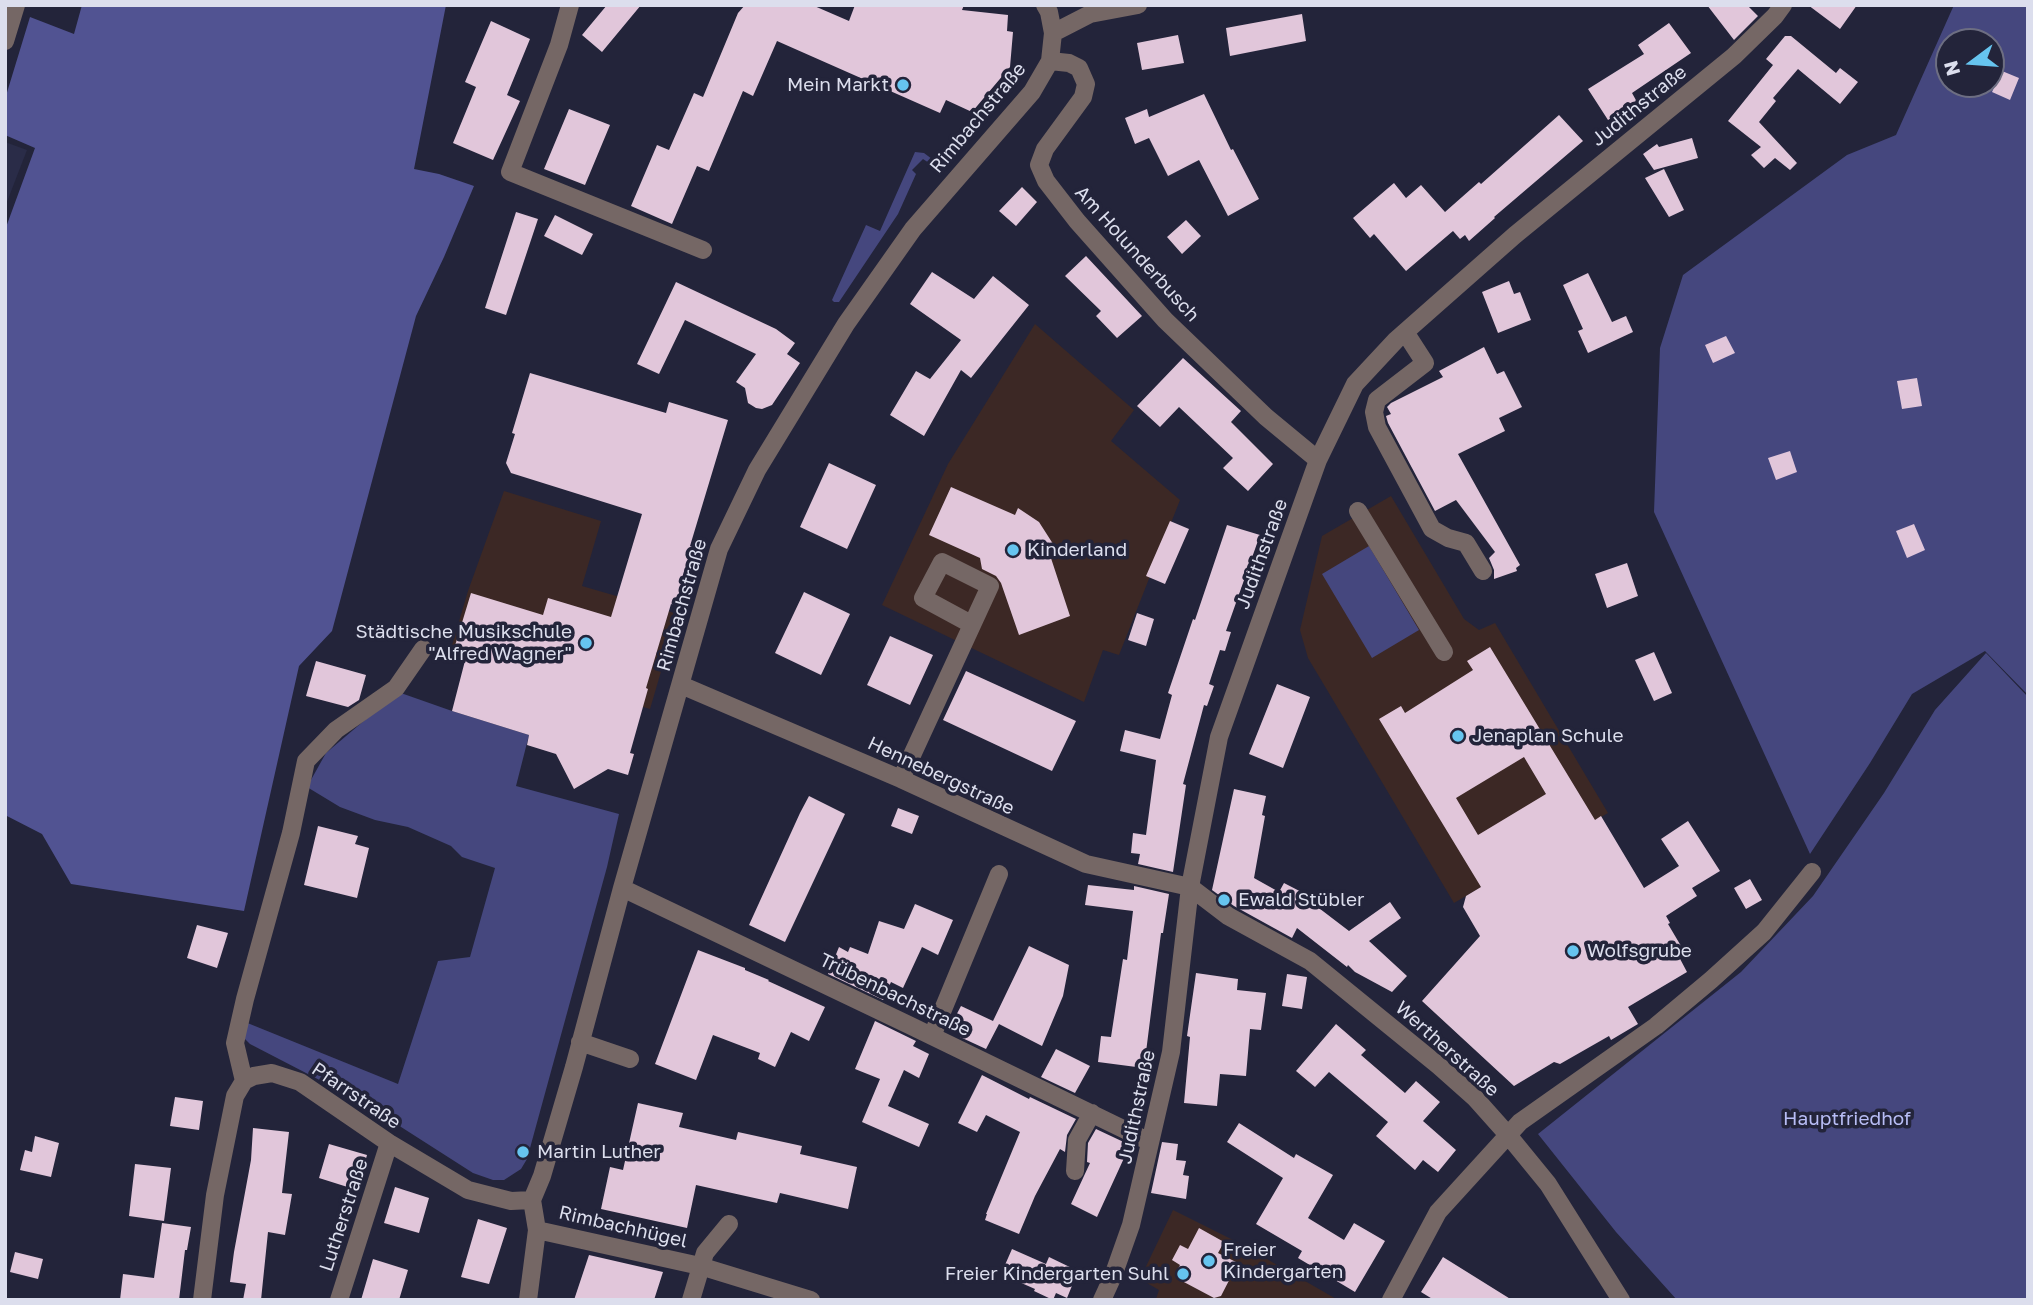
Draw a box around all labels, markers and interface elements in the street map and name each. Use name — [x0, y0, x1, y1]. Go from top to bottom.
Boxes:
north arrow — [1935, 28, 2005, 98]
street label: Rimbachstraße — [925, 58, 1031, 178]
text: N — [1938, 58, 1964, 78]
street label: Judithstraße — [1587, 61, 1691, 151]
place label: Mein Markt — [787, 74, 889, 96]
marker: Mein Markt — [895, 77, 911, 93]
street label: Am Holunderbusch — [1070, 181, 1204, 327]
street label: Judithstraße — [1231, 496, 1293, 612]
street label: Rimbachstraße — [652, 536, 712, 674]
place label: Kinderland — [1027, 539, 1127, 561]
marker: Kinderland — [1005, 542, 1021, 558]
place label: Städtische Musikschule "Alfred Wagner" — [355, 621, 572, 665]
marker: Städtische Musikschule "Alfred Wagner" — [578, 635, 594, 651]
place label: Jenaplan Schule — [1472, 725, 1624, 747]
marker: Jenaplan Schule — [1450, 728, 1466, 744]
street label: Hennebergstraße — [864, 732, 1018, 820]
place label: Ewald Stübler — [1238, 889, 1364, 911]
marker: Ewald Stübler — [1216, 892, 1232, 908]
place label: Wolfsgrube — [1587, 940, 1692, 962]
marker: Wolfsgrube — [1565, 943, 1581, 959]
street label: Trübenbachstraße — [816, 948, 974, 1042]
street label: Wertherstraße — [1390, 996, 1504, 1102]
street label: Judithstraße — [1114, 1048, 1160, 1166]
street label: Pfarrstraße — [307, 1058, 405, 1134]
park label: Hauptfriedhof — [1783, 1108, 1911, 1130]
place label: Martin Luther — [537, 1141, 661, 1163]
marker: Martin Luther — [515, 1144, 531, 1160]
street label: Lutherstraße — [315, 1156, 373, 1274]
street label: Rimbachhügel — [556, 1201, 690, 1253]
place label: Freier Kindergarten — [1223, 1239, 1343, 1283]
marker: Freier Kindergarten — [1201, 1253, 1217, 1269]
place label: Freier Kindergarten Suhl — [945, 1263, 1169, 1285]
marker: Freier Kindergarten Suhl — [1175, 1266, 1191, 1282]

